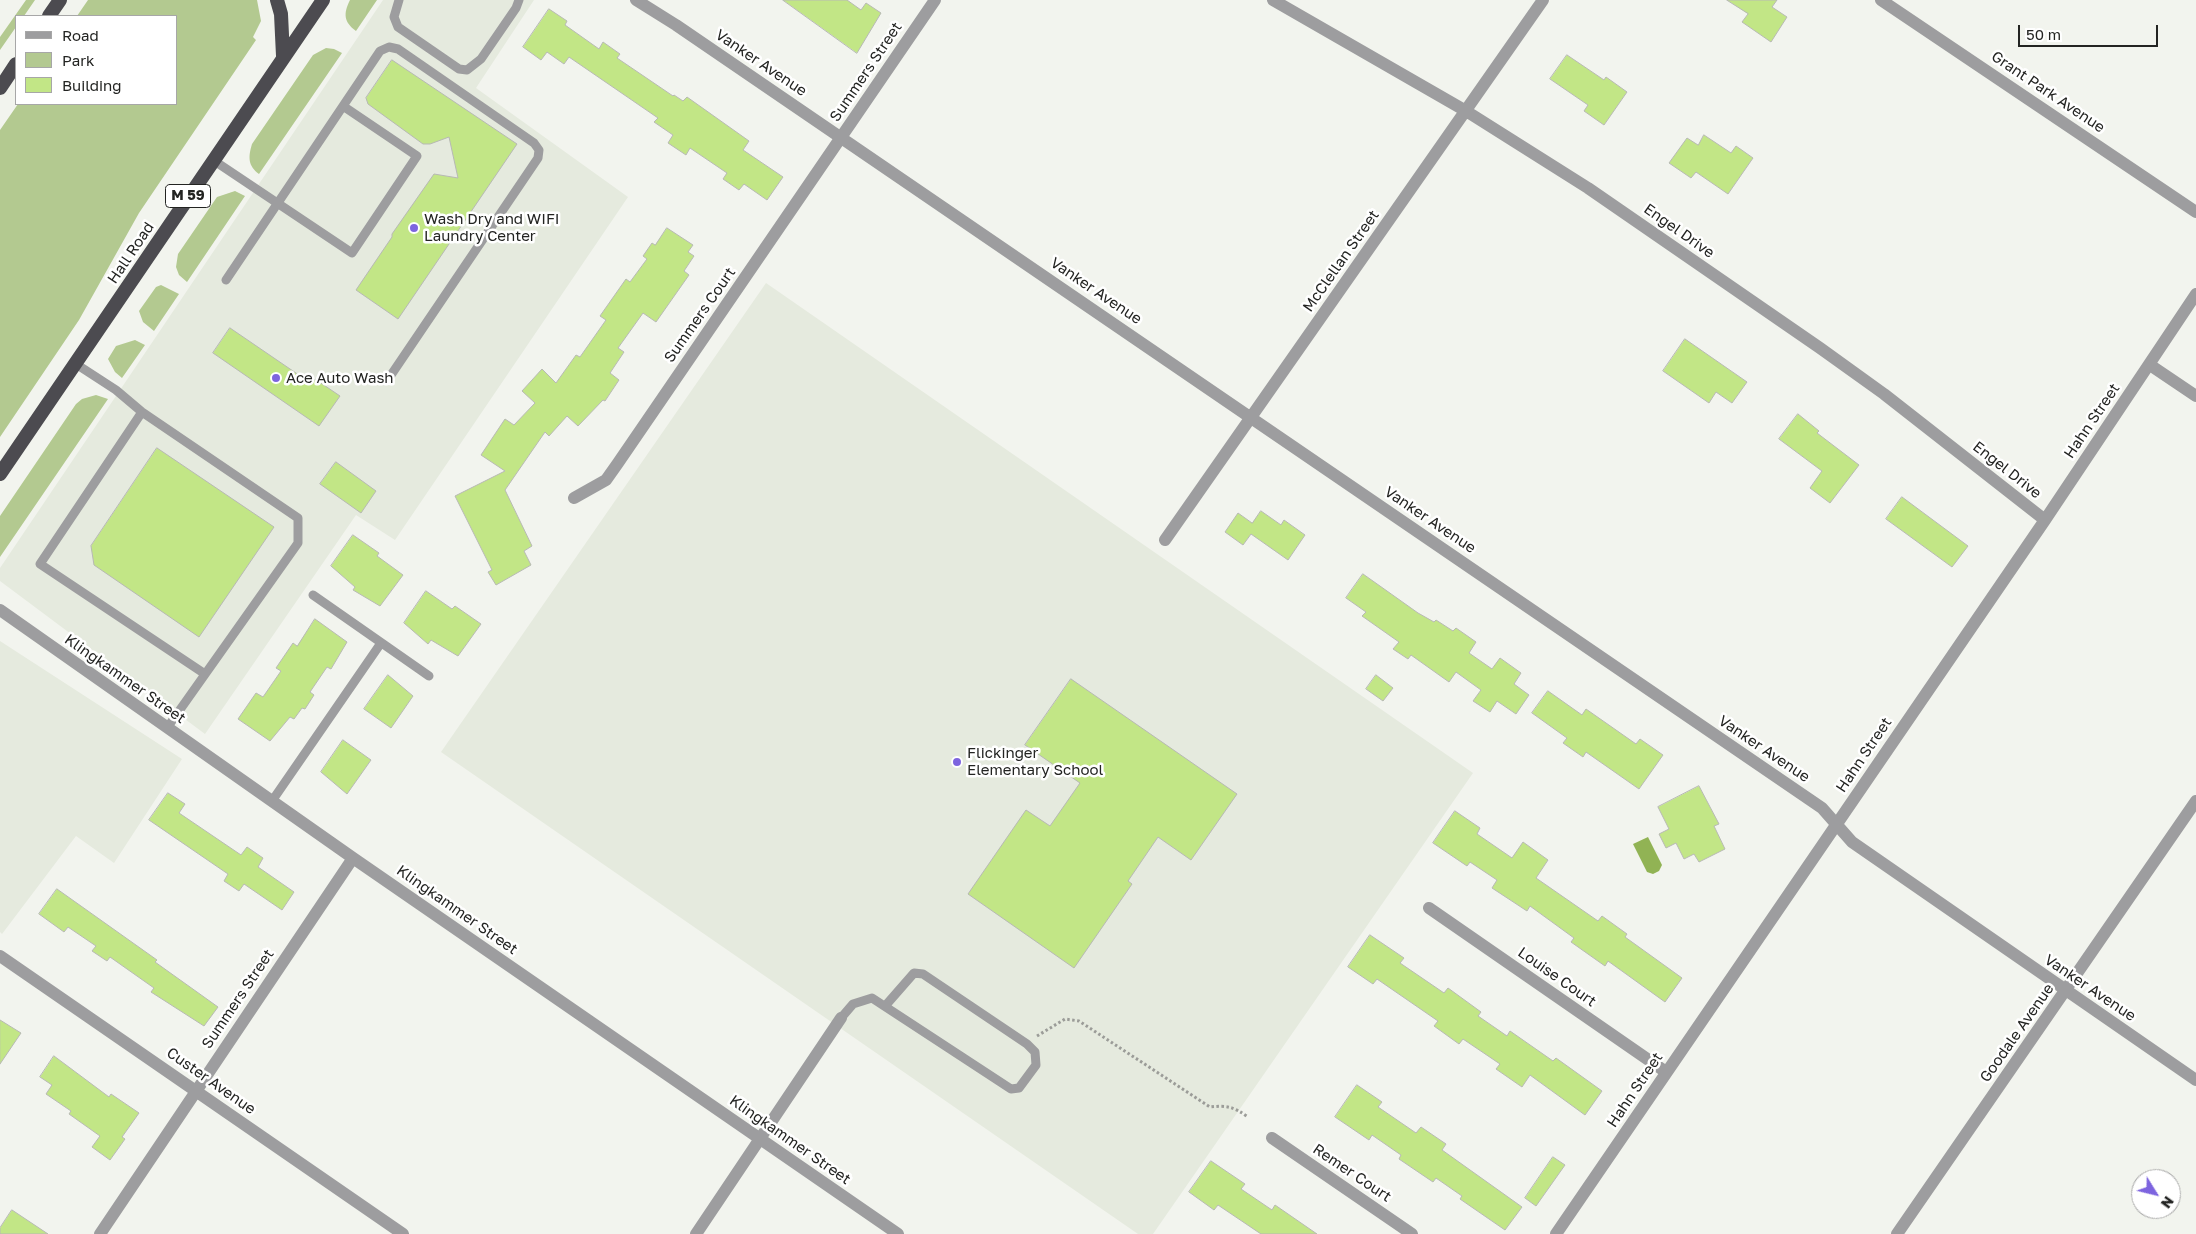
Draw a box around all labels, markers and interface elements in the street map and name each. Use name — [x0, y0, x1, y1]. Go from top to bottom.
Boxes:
legend — [15, 15, 178, 105]
scale bar — [2021, 15, 2161, 47]
street label: Summers Street — [826, 19, 906, 125]
text: 50 m — [2026, 25, 2061, 43]
text: Road — [62, 26, 99, 44]
street label: Vanker Avenue — [712, 26, 810, 100]
street label: Grant Park Avenue — [1988, 47, 2108, 137]
text: Park — [62, 51, 94, 69]
text: Building — [62, 76, 122, 94]
road number: M 59 — [166, 185, 210, 208]
street label: Engel Drive — [1640, 200, 1718, 262]
street label: McClellan Street — [1299, 207, 1383, 315]
place label: Wash Dry and WIFI Laundry Center — [424, 210, 560, 245]
street label: Hall Road — [104, 219, 158, 287]
marker: Wash Dry and WIFI Laundry Center — [408, 222, 420, 234]
street label: Vanker Avenue — [1047, 254, 1145, 328]
street label: Summers Court — [661, 264, 739, 366]
place label: Ace Auto Wash — [286, 369, 394, 387]
marker: Ace Auto Wash — [270, 372, 282, 384]
street label: Hahn Street — [2060, 380, 2124, 462]
street label: Engel Drive — [1969, 438, 2045, 502]
street label: Vanker Avenue — [1381, 483, 1479, 557]
street label: Klingkammer Street — [61, 630, 189, 728]
street label: Vanker Avenue — [1715, 712, 1813, 786]
street label: Hahn Street — [1832, 714, 1896, 796]
place label: Flickinger Elementary School — [967, 744, 1103, 779]
marker: Flickinger Elementary School — [951, 756, 963, 768]
street label: Klingkammer Street — [393, 861, 521, 959]
street label: Louise Court — [1514, 943, 1600, 1011]
street label: Summers Street — [198, 946, 278, 1052]
street label: Vanker Avenue — [2041, 951, 2139, 1025]
street label: Goodale Avenue — [1976, 980, 2058, 1086]
street label: Custer Avenue — [163, 1044, 259, 1118]
street label: Hahn Street — [1603, 1049, 1667, 1131]
street label: Klingkammer Street — [726, 1091, 854, 1189]
street label: Remer Court — [1309, 1140, 1395, 1206]
north arrow — [2131, 1169, 2181, 1219]
text: N — [2158, 1193, 2178, 1212]

